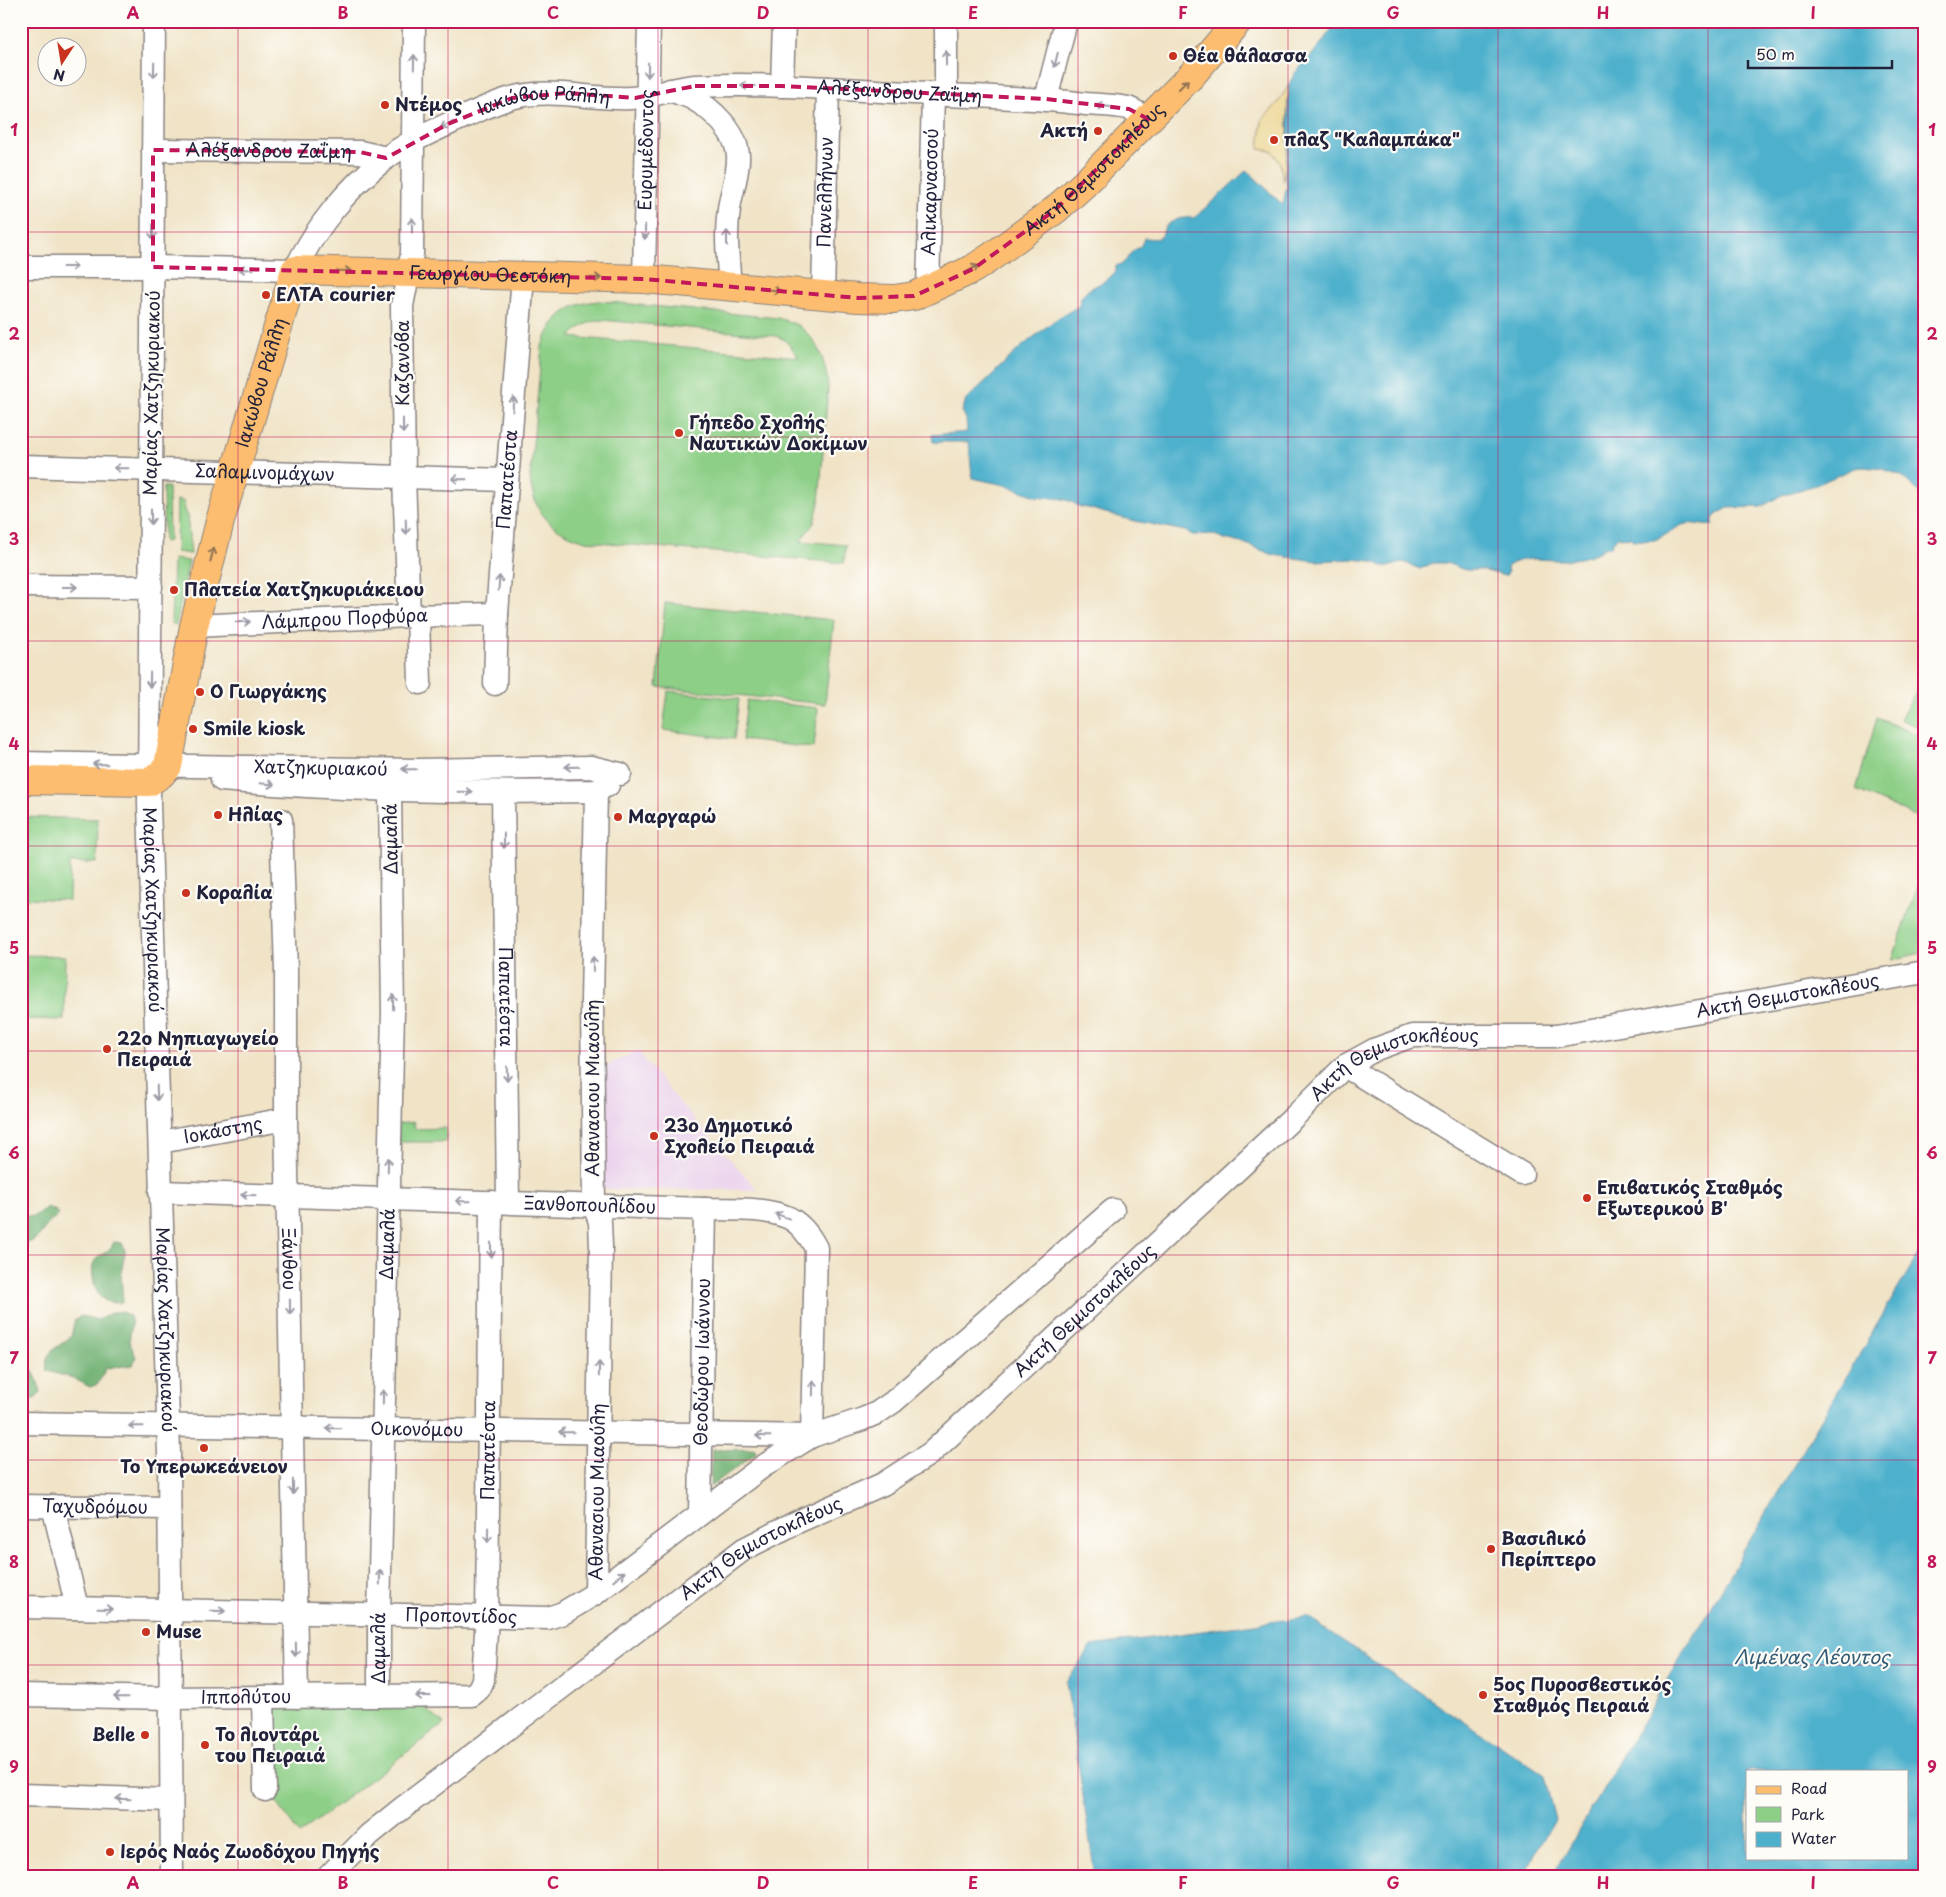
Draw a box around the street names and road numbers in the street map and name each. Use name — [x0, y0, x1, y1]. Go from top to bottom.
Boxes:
street label: Αλέξανδρου Ζαΐμη — [816, 72, 983, 108]
street label: Ιακώβου Ράλλη — [473, 78, 611, 121]
street label: Ευρυμέδοντος — [630, 89, 660, 211]
street label: Ακτή Θεμιστοκλέους — [1017, 95, 1170, 241]
street label: Αλικαρνασσού — [914, 128, 944, 256]
street label: Αλέξανδρου Ζαΐμη — [186, 135, 352, 164]
street label: Πανελλήνων — [809, 136, 839, 248]
street label: Γεωργίου Θεοτόκη — [409, 258, 572, 289]
street label: Μαρίας Χατζηκυριακού — [135, 290, 166, 496]
street label: Ιακώβου Ράλλη — [228, 314, 292, 450]
street label: Καζανόβα — [388, 320, 415, 406]
street label: Παπατέστα — [489, 428, 523, 530]
street label: Σαλαμινομάχων — [195, 456, 335, 487]
street label: Λάμπρου Πορφύρα — [261, 601, 428, 635]
street label: Χατζηκυριακού — [254, 752, 388, 781]
street label: Δαμαλά — [375, 803, 404, 875]
street label: Μαρίας Χατζηκυριακού — [137, 807, 170, 1013]
street label: Παπατέστα — [493, 947, 521, 1047]
street label: Ακτή Θεμιστοκλέους — [1694, 965, 1881, 1023]
street label: Αθανασιου Μιαούλη — [578, 999, 605, 1177]
street label: Ακτή Θεμιστοκλέους — [1303, 1021, 1479, 1106]
street label: Ιοκάστης — [181, 1109, 264, 1149]
street label: Ξανθοπουλίδου — [523, 1188, 656, 1219]
street label: Δαμαλά — [372, 1208, 400, 1280]
street label: Μαρίας Χατζηκυριακού — [150, 1227, 183, 1433]
street label: Ξάνθου — [276, 1227, 304, 1290]
street label: Ακτή Θεμιστοκλέους — [1007, 1237, 1161, 1382]
street label: Θεοδώρου Ιωάννου — [686, 1278, 716, 1446]
street label: Παπατέστα — [473, 1400, 501, 1500]
street label: Αθανασιου Μιαούλη — [581, 1403, 611, 1581]
street label: Οικονόμου — [370, 1414, 464, 1442]
street label: Ακτή Θεμιστοκλέους — [673, 1489, 846, 1605]
street label: Ταχυδρόμου — [42, 1491, 148, 1520]
street label: Προποντίδος — [404, 1600, 517, 1629]
street label: Δαμαλά — [364, 1612, 391, 1684]
street label: Ιππολύτου — [201, 1682, 291, 1710]

